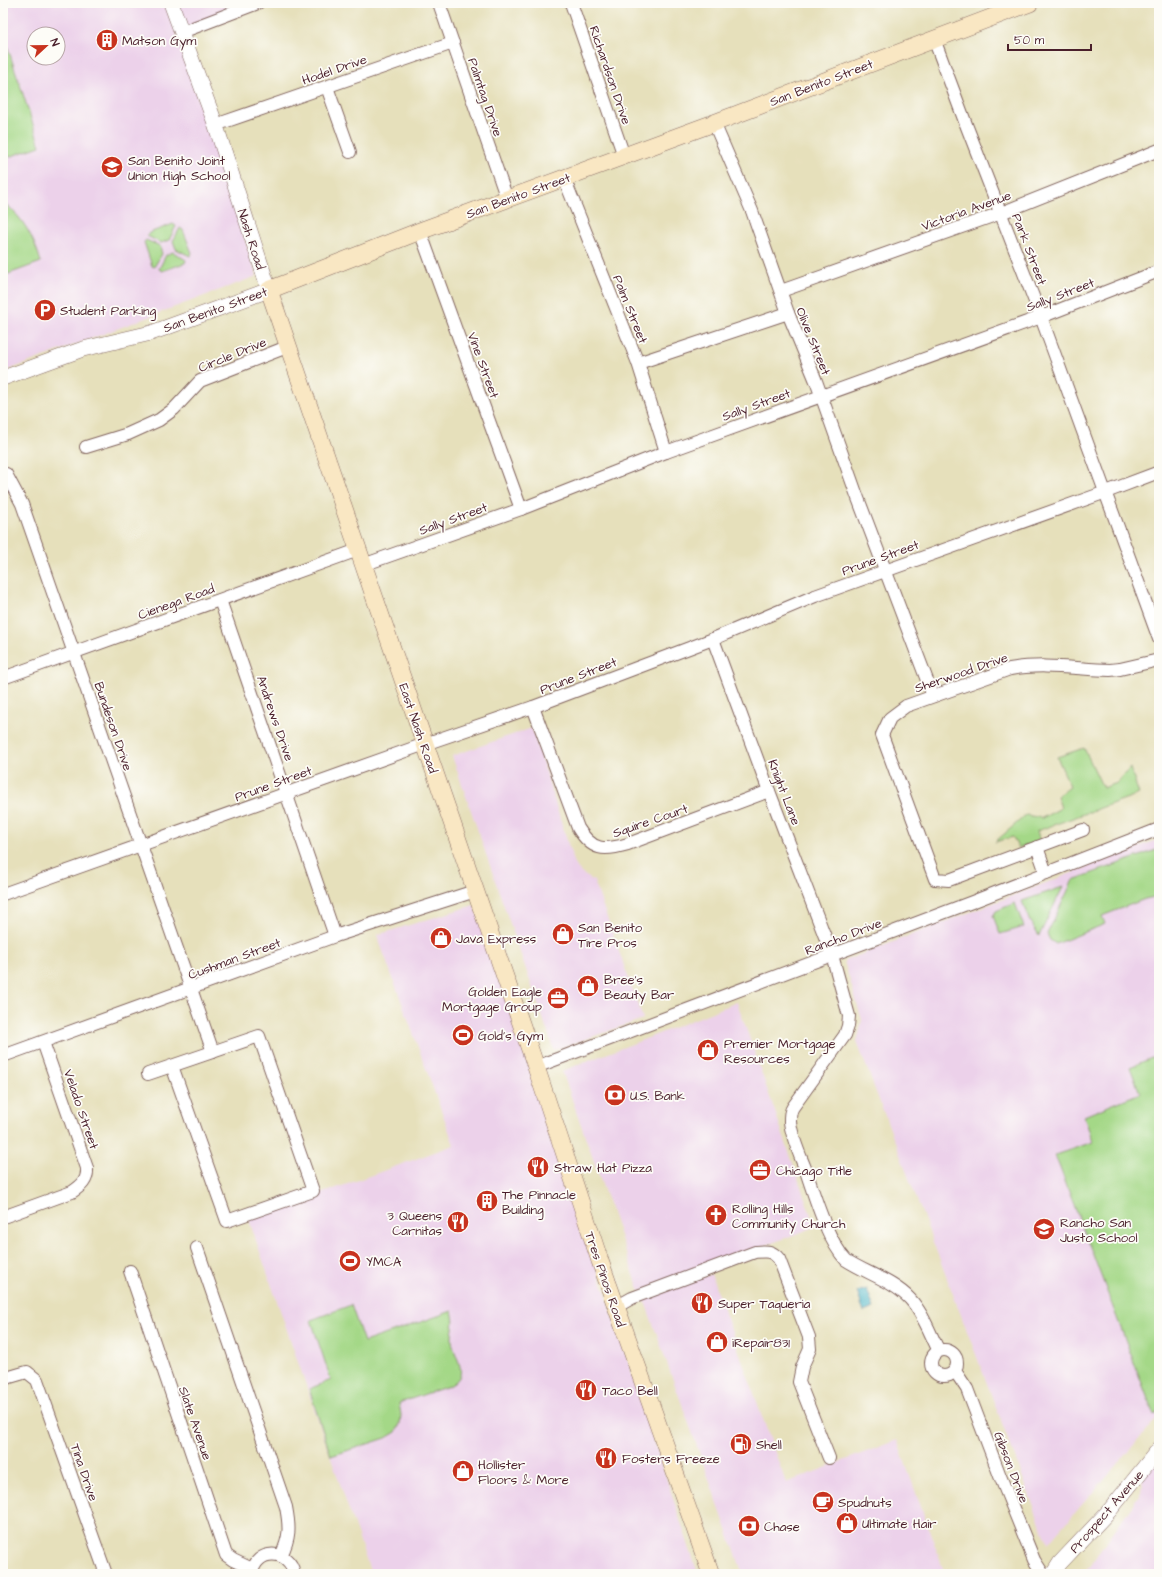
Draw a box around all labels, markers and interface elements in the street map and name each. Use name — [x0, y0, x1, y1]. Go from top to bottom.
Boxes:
street label: Richardson Drive — [585, 24, 635, 127]
north arrow — [26, 26, 66, 66]
scale bar — [1008, 26, 1091, 52]
building icon: Matson Gym — [94, 27, 120, 53]
place label: Matson Gym — [122, 32, 197, 51]
text: 50 m — [1014, 32, 1045, 49]
text: N — [47, 36, 63, 49]
street label: Hodel Drive — [299, 50, 369, 89]
street label: San Benito Street — [767, 55, 876, 111]
street label: Palmtag Drive — [462, 56, 507, 139]
place label: San Benito Joint Union High School — [128, 152, 231, 186]
school or university icon: San Benito Joint Union High School — [99, 154, 125, 180]
street label: San Benito Street — [464, 169, 573, 223]
street label: Victoria Avenue — [919, 186, 1014, 235]
street label: Nash Road — [233, 207, 269, 272]
street label: Park Street — [1007, 211, 1051, 288]
street label: Palm Street — [608, 272, 652, 347]
street label: Sally Street — [1024, 273, 1098, 317]
street label: San Benito Street — [161, 283, 270, 337]
parking icon: Student Parking — [32, 297, 58, 323]
place label: Student Parking — [60, 302, 156, 321]
street label: Olive Street — [791, 305, 835, 379]
street label: Vine Street — [463, 330, 504, 402]
street label: Circle Drive — [196, 333, 269, 377]
street label: Sally Street — [720, 384, 794, 427]
street label: Sally Street — [417, 498, 491, 541]
street label: Prune Street — [839, 535, 922, 580]
street label: Cienega Road — [136, 580, 218, 625]
street label: Sherwood Drive — [912, 649, 1010, 697]
street label: Prune Street — [537, 653, 620, 699]
street label: Andrews Drive — [252, 673, 298, 763]
street label: Bundeson Drive — [89, 679, 137, 773]
street label: East Nash Road — [394, 681, 442, 776]
street label: Knight Lane — [762, 757, 805, 828]
street label: Prune Street — [232, 761, 315, 806]
street label: Squire Court — [610, 799, 691, 842]
street label: Rancho Drive — [802, 914, 884, 960]
place label: San Benito Tire Pros — [578, 919, 643, 952]
shop icon: San Benito Tire Pros — [550, 921, 576, 947]
shop icon: Java Express — [428, 925, 454, 951]
place label: Java Express — [456, 930, 537, 948]
street label: Cushman Street — [186, 934, 284, 984]
place label: Bree's Beauty Bar — [604, 971, 674, 1005]
shop icon: Bree's Beauty Bar — [575, 973, 601, 999]
place label: Golden Eagle Mortgage Group — [442, 983, 542, 1017]
office icon: Golden Eagle Mortgage Group — [545, 985, 571, 1011]
sports icon: Gold's Gym — [450, 1022, 476, 1048]
place label: Gold's Gym — [478, 1027, 544, 1046]
place label: Premier Mortgage Resources — [724, 1035, 836, 1068]
shop icon: Premier Mortgage Resources — [695, 1037, 721, 1063]
street label: Velado Street — [59, 1067, 103, 1152]
bank icon: U.S. Bank — [602, 1082, 628, 1108]
place label: U.S. Bank — [630, 1087, 685, 1105]
restaurant icon: Straw Hat Pizza — [525, 1154, 551, 1180]
office icon: Chicago Title — [747, 1157, 773, 1183]
place label: Straw Hat Pizza — [554, 1159, 652, 1177]
place label: Chicago Title — [776, 1162, 852, 1181]
place label: The Pinnacle Building — [502, 1186, 576, 1220]
building icon: The Pinnacle Building — [474, 1188, 500, 1214]
place label: Rolling Hills Community Church — [732, 1200, 846, 1234]
church icon: Rolling Hills Community Church — [703, 1202, 729, 1228]
place label: 3 Queens Carnitas — [387, 1207, 442, 1240]
restaurant icon: 3 Queens Carnitas — [445, 1209, 471, 1235]
place label: Rancho San Justo School — [1060, 1214, 1137, 1247]
school or university icon: Rancho San Justo School — [1031, 1216, 1057, 1242]
street label: Tres Pinos Road — [580, 1229, 630, 1330]
sports icon: YMCA — [337, 1248, 363, 1274]
place label: YMCA — [366, 1253, 402, 1271]
restaurant icon: Super Taqueria — [689, 1290, 715, 1316]
place label: Super Taqueria — [718, 1295, 811, 1313]
shop icon: iRepair831 — [704, 1329, 730, 1355]
place label: iRepair831 — [732, 1334, 790, 1352]
restaurant icon: Taco Bell — [573, 1377, 599, 1403]
place label: Taco Bell — [602, 1382, 658, 1400]
street label: Slate Avenue — [174, 1384, 216, 1463]
street label: Gibson Drive — [989, 1429, 1033, 1506]
fuel station icon: Shell — [728, 1431, 754, 1457]
place label: Shell — [756, 1436, 782, 1454]
street label: Tina Drive — [66, 1441, 102, 1503]
restaurant icon: Fosters Freeze — [593, 1445, 619, 1471]
place label: Fosters Freeze — [622, 1450, 720, 1468]
place label: Hollister Floors & More — [478, 1456, 569, 1489]
shop icon: Hollister Floors & More — [450, 1458, 476, 1484]
street label: Prospect Avenue — [1066, 1466, 1148, 1557]
cafe icon: Spudnuts — [810, 1489, 836, 1515]
place label: Spudnuts — [838, 1494, 892, 1512]
shop icon: Ultimate Hair — [834, 1510, 860, 1536]
bank icon: Chase — [736, 1513, 762, 1539]
place label: Ultimate Hair — [862, 1515, 936, 1533]
place label: Chase — [764, 1518, 800, 1536]

